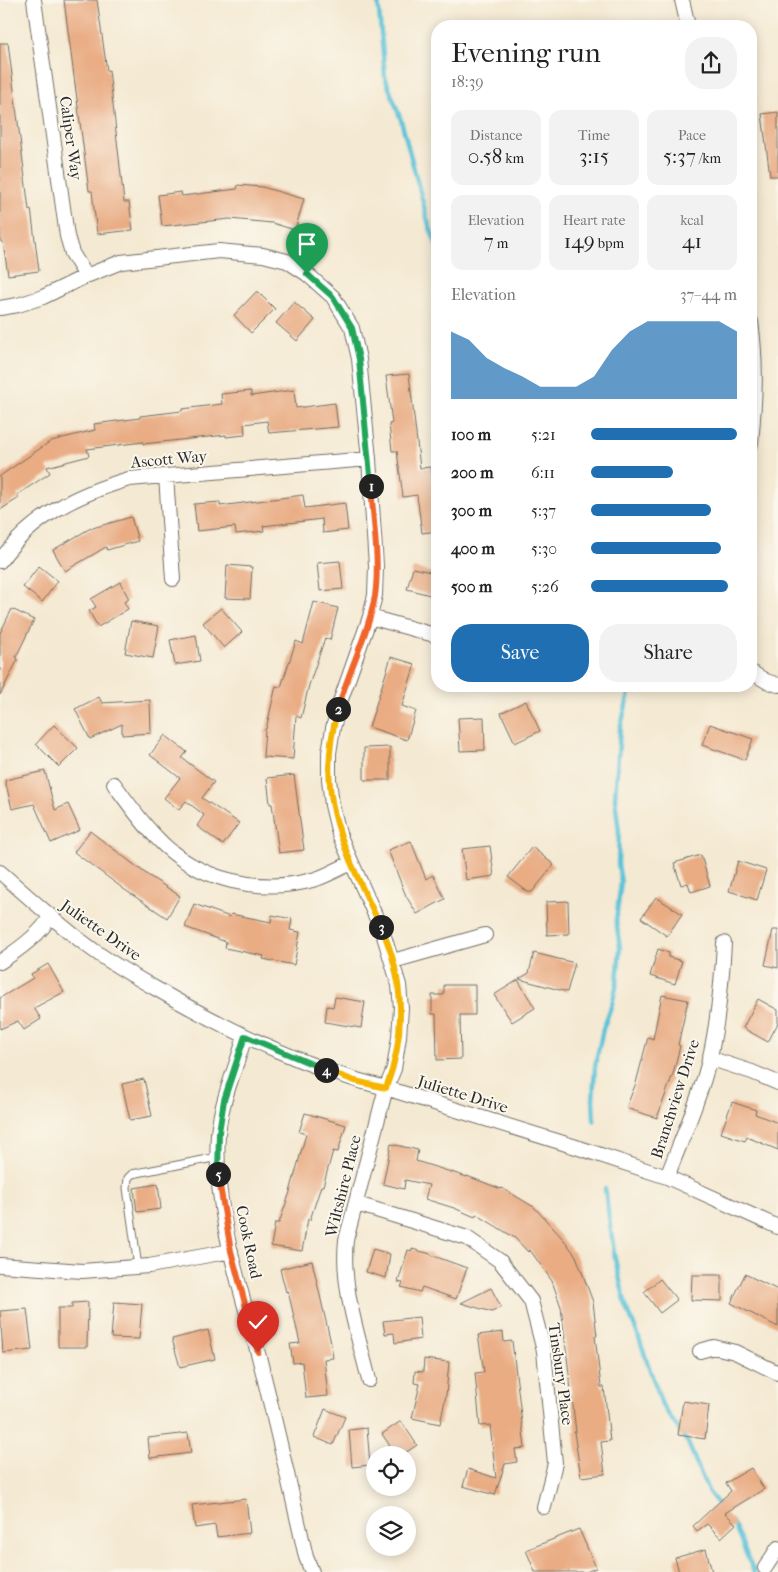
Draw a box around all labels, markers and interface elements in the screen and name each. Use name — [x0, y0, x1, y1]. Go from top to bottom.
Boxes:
text: Evening run — [451, 36, 601, 69]
button: share — [685, 37, 737, 89]
text: 18:39 — [451, 72, 484, 91]
street label: Caliper Way — [56, 95, 86, 182]
text: Distance — [470, 127, 522, 144]
text: Time — [578, 127, 610, 144]
text: Pace — [678, 127, 706, 144]
text: 0.58 — [468, 144, 502, 168]
text: 3:15 — [579, 144, 609, 168]
text: 5:37 — [663, 144, 696, 168]
text: km — [502, 150, 524, 167]
text: /km — [696, 150, 721, 167]
text: Elevation — [468, 212, 524, 229]
text: Heart rate — [563, 212, 625, 229]
text: kcal — [680, 212, 704, 229]
pin — [286, 223, 328, 274]
text: 7 — [484, 229, 494, 253]
text: 149 — [564, 229, 595, 253]
text: 41 — [682, 229, 702, 253]
icon: arrive — [293, 230, 321, 258]
text: m — [494, 235, 508, 252]
text: bpm — [595, 235, 624, 252]
text: Elevation — [451, 285, 516, 304]
text: 37–44 m — [680, 285, 737, 304]
text: 100 m — [451, 425, 491, 444]
text: 5:21 — [531, 425, 556, 444]
street label: Ascott Way — [129, 446, 208, 472]
text: 200 m — [451, 463, 494, 482]
text: 6:11 — [531, 463, 555, 482]
pin: 1 — [358, 474, 384, 498]
text: 1 — [369, 478, 374, 495]
text: 300 m — [451, 501, 492, 520]
text: 5:37 — [531, 501, 556, 520]
text: 400 m — [451, 539, 495, 558]
text: 5:30 — [531, 539, 557, 558]
text: 500 m — [451, 577, 492, 596]
text: 5:26 — [531, 577, 559, 596]
button: Save — [451, 624, 589, 682]
button: Share — [599, 624, 737, 682]
pin: 2 — [326, 696, 350, 722]
text: 2 — [335, 701, 342, 718]
street label: Juliette Drive — [56, 894, 145, 965]
pin: 3 — [368, 914, 394, 940]
text: 3 — [379, 919, 384, 936]
street label: Branchview Drive — [647, 1037, 703, 1161]
pin: 4 — [314, 1058, 338, 1082]
text: 4 — [322, 1062, 331, 1079]
street label: Juliette Drive — [414, 1071, 511, 1117]
street label: Wiltshire Place — [321, 1133, 365, 1240]
pin: 5 — [206, 1162, 230, 1186]
text: 5 — [215, 1166, 222, 1183]
street label: Cook Road — [232, 1204, 266, 1281]
pin — [237, 1301, 279, 1352]
icon: check — [244, 1308, 272, 1336]
street label: Tinsbury Place — [544, 1322, 578, 1426]
map controls — [366, 1446, 416, 1556]
button: locate — [366, 1446, 416, 1496]
button: layers — [366, 1506, 416, 1556]

